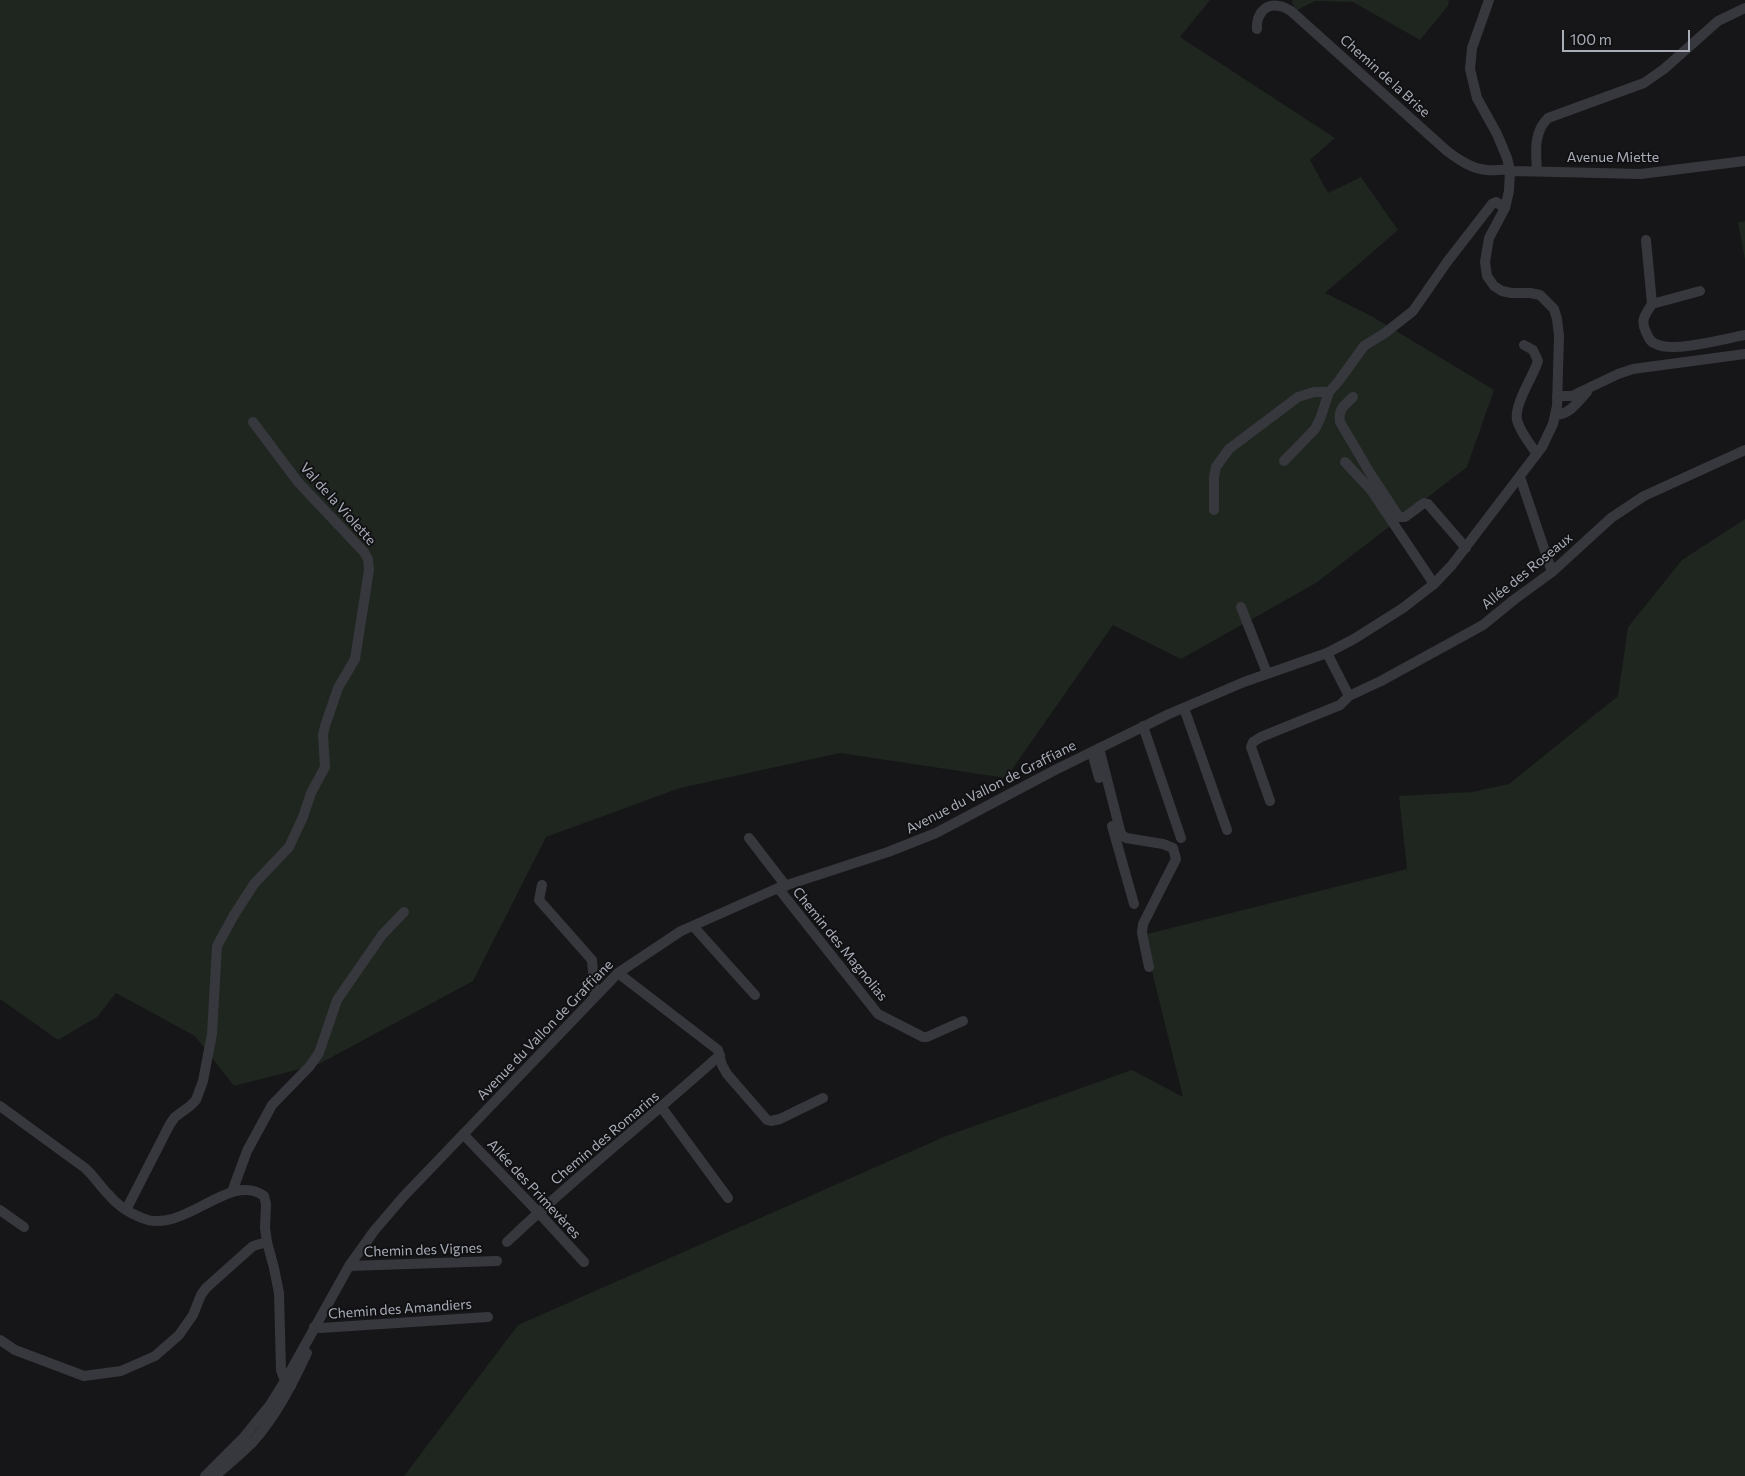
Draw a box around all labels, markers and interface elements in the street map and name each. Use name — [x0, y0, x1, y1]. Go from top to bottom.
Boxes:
scale bar — [1565, 20, 1692, 52]
text: 100 m — [1570, 30, 1612, 48]
street label: Chemin de la Brise — [1337, 31, 1433, 121]
street label: Avenue Miette — [1567, 149, 1659, 165]
street label: Val de la Violette — [297, 459, 379, 549]
street label: Allée des Roseaux — [1478, 529, 1576, 613]
street label: Avenue du Vallon de Graffiane — [903, 737, 1079, 837]
street label: Chemin des Magnolias — [789, 884, 891, 1004]
street label: Avenue du Vallon de Graffiane — [473, 956, 617, 1104]
street label: Chemin des Romarins — [547, 1088, 663, 1188]
street label: Allée des Primevères — [484, 1136, 584, 1242]
street label: Chemin des Vignes — [363, 1240, 483, 1260]
street label: Chemin des Amandiers — [328, 1296, 472, 1322]

